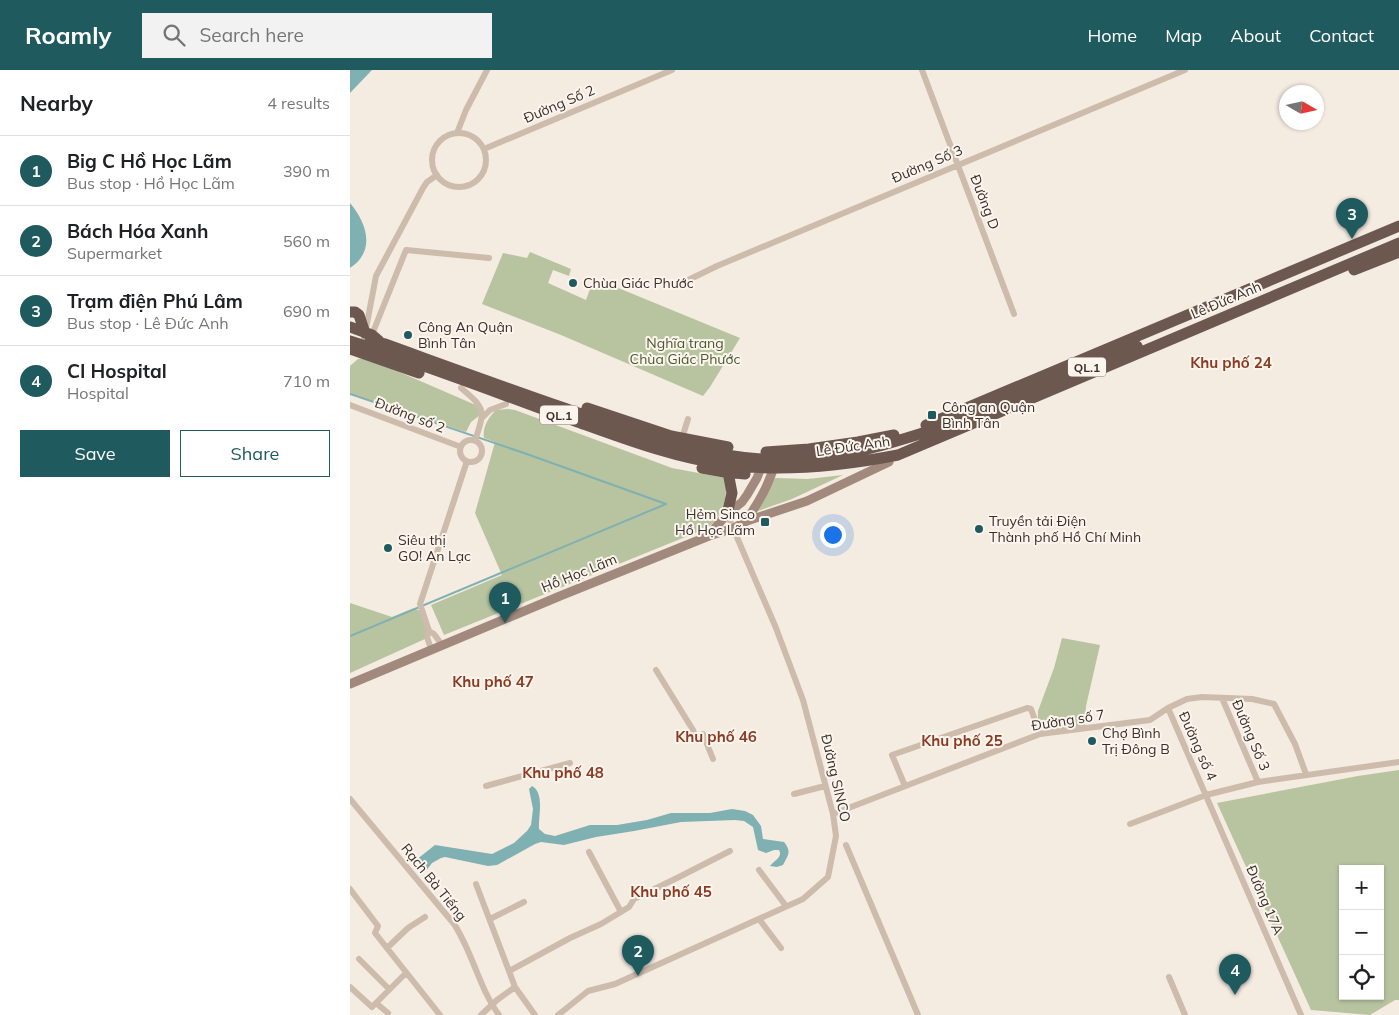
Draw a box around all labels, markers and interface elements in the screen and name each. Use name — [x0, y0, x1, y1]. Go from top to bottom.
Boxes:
search box — [142, 13, 492, 58]
text: Roamly — [25, 20, 112, 50]
icon: search — [160, 21, 188, 49]
text: Search here — [200, 23, 304, 47]
text: Home — [1087, 24, 1137, 47]
text: Map — [1165, 24, 1202, 47]
text: About — [1230, 24, 1281, 47]
text: Contact — [1309, 24, 1374, 47]
street label: Đường Số 2 — [521, 81, 597, 127]
north arrow — [1279, 85, 1324, 130]
text: Nearby — [20, 90, 93, 116]
text: 4 results — [267, 93, 330, 113]
street label: Đường Số 3 — [889, 141, 965, 187]
text: Big C Hồ Học Lãm — [67, 149, 232, 173]
text: 1 — [31, 161, 41, 181]
text: 390 m — [283, 161, 330, 181]
street label: Đường D — [966, 172, 1004, 232]
text: Bus stop · Hồ Học Lãm — [67, 173, 235, 193]
pin: 3 — [1336, 198, 1368, 239]
text: Bách Hóa Xanh — [67, 219, 209, 243]
text: 2 — [31, 231, 41, 251]
text: 560 m — [283, 231, 330, 251]
text: Supermarket — [67, 243, 162, 263]
place label: Chùa Giác Phước — [583, 274, 694, 292]
marker: Chùa Giác Phước — [567, 277, 579, 289]
street label: Lê Đức Anh — [1188, 277, 1264, 323]
text: Trạm điện Phú Lâm — [67, 289, 243, 313]
text: 3 — [31, 301, 41, 321]
text: 690 m — [283, 301, 330, 321]
text: Bus stop · Lê Đức Anh — [67, 313, 229, 333]
place label: Công An Quận Bình Tân — [418, 318, 513, 352]
marker: Công An Quận Bình Tân — [402, 329, 414, 341]
park label: Nghĩa trang Chùa Giác Phước — [630, 334, 740, 368]
district label: Khu phố 24 — [1190, 353, 1272, 372]
road number: QL.1 — [1068, 358, 1106, 376]
text: CI Hospital — [67, 359, 167, 383]
text: 4 — [31, 371, 41, 391]
text: 710 m — [283, 371, 330, 391]
text: Hospital — [67, 383, 129, 403]
street label: Đường số 2 — [372, 393, 448, 437]
place label: Công an Quận Bình Tân — [942, 398, 1035, 432]
road number: QL.1 — [540, 406, 578, 424]
marker: Công an Quận Bình Tân — [926, 409, 938, 421]
button: Save — [20, 430, 170, 477]
button: Share — [180, 430, 330, 477]
street label: Lê Đức Anh — [815, 432, 891, 460]
place label: Hẻm Sinco Hồ Học Lãm — [675, 505, 755, 539]
place label: Truyền tải Điện Thành phố Hồ Chí Minh — [989, 512, 1141, 546]
marker: Hẻm Sinco Hồ Học Lãm — [759, 516, 771, 528]
your location — [820, 522, 846, 548]
marker: Truyền tải Điện Thành phố Hồ Chí Minh — [973, 523, 985, 535]
place label: Siêu thị GO! An Lạc — [398, 531, 471, 565]
marker: Siêu thị GO! An Lạc — [382, 542, 394, 554]
street label: Hồ Học Lãm — [539, 550, 619, 596]
pin: 1 — [489, 582, 521, 623]
district label: Khu phố 47 — [452, 672, 534, 691]
street label: Đường Số 3 — [1228, 697, 1274, 773]
street label: Đường số 7 — [1030, 705, 1106, 735]
street label: Đường số 4 — [1175, 709, 1221, 784]
place label: Chợ Bình Trị Đông B — [1102, 724, 1170, 758]
district label: Khu phố 46 — [675, 727, 757, 746]
district label: Khu phố 25 — [921, 731, 1003, 750]
street label: Đường SINCO — [817, 732, 855, 824]
marker: Chợ Bình Trị Đông B — [1086, 735, 1098, 747]
district label: Khu phố 48 — [522, 763, 604, 782]
street label: Rạch Bà Tiếng — [397, 840, 471, 924]
street label: Đường 17A — [1242, 862, 1288, 938]
map controls — [1339, 865, 1384, 1000]
button: + — [1339, 865, 1384, 910]
district label: Khu phố 45 — [630, 882, 712, 901]
button: − — [1339, 910, 1384, 955]
pin: 2 — [622, 935, 654, 976]
pin: 4 — [1219, 954, 1251, 995]
button: locate — [1339, 955, 1384, 1000]

